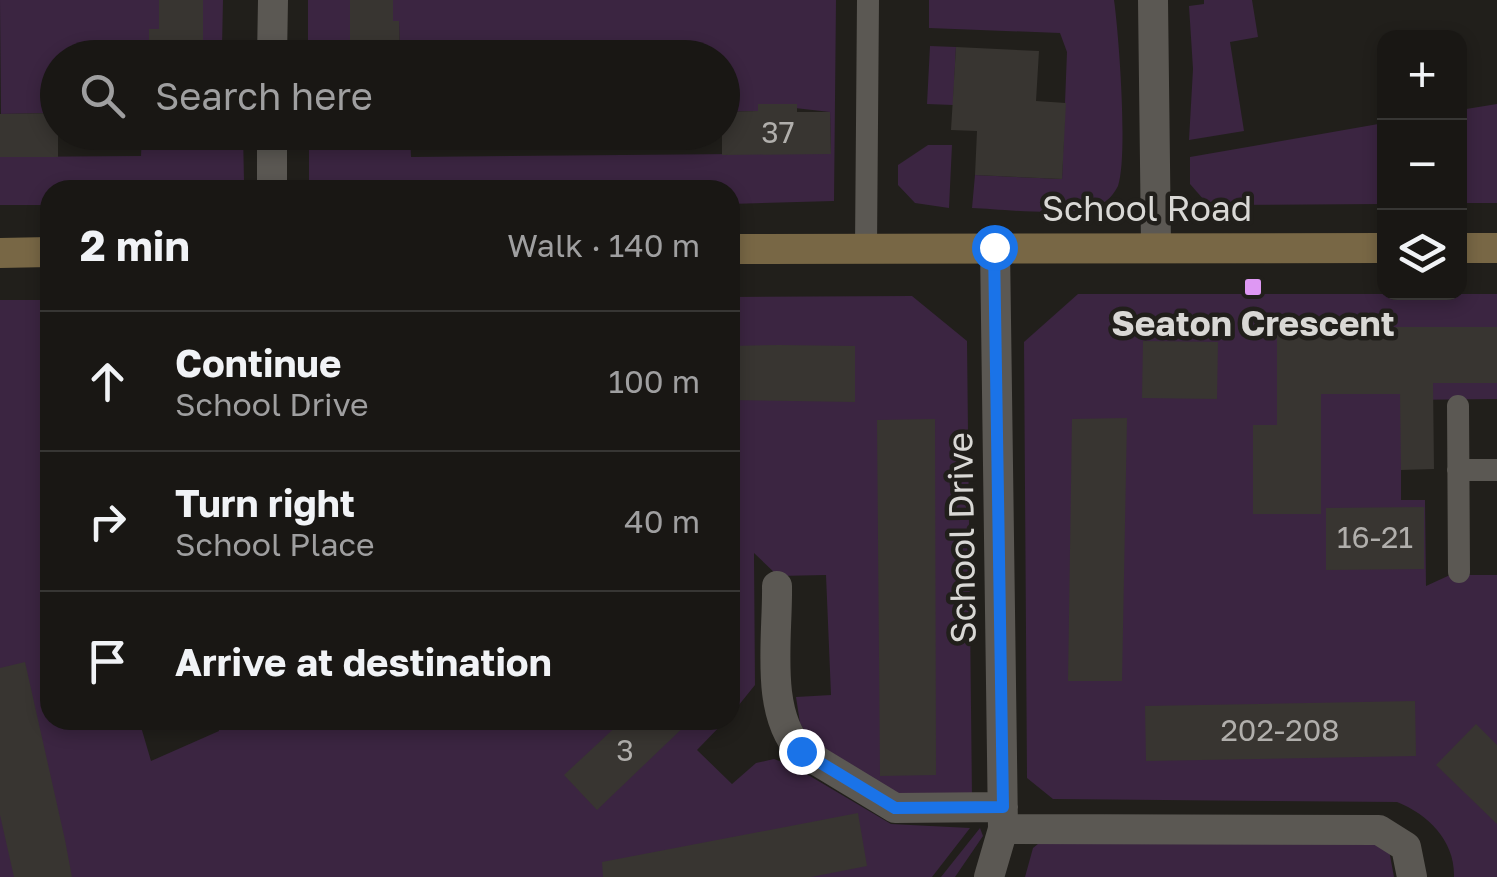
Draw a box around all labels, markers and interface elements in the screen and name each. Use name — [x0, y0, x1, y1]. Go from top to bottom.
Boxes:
map controls — [1377, 30, 1467, 300]
button: + — [1377, 30, 1467, 120]
search box — [40, 40, 740, 150]
icon: search — [75, 68, 130, 123]
text: Search here — [155, 73, 373, 118]
house number: 37 — [761, 114, 795, 150]
button: − — [1377, 120, 1467, 210]
street label: School Road — [1042, 187, 1252, 229]
button: layers — [1377, 210, 1467, 300]
text: 2 min — [80, 220, 190, 270]
route start — [972, 225, 1018, 271]
text: Walk · 140 m — [507, 226, 700, 264]
marker: Seaton Crescent — [1242, 276, 1264, 298]
place label: Seaton Crescent — [1111, 302, 1395, 344]
text: Continue — [175, 340, 341, 385]
icon: ahead — [80, 354, 135, 409]
text: 100 m — [608, 362, 700, 400]
text: School Drive — [175, 385, 369, 423]
street label: School Drive — [938, 432, 984, 644]
text: Turn right — [175, 480, 355, 525]
icon: right — [80, 494, 135, 549]
text: 40 m — [624, 502, 700, 540]
house number: 16-21 — [1337, 519, 1413, 555]
text: School Place — [175, 525, 375, 563]
icon: arrive — [80, 634, 135, 689]
text: Arrive at destination — [175, 639, 552, 684]
house number: 202-208 — [1220, 712, 1340, 748]
route end — [779, 729, 825, 775]
house number: 3 — [616, 732, 634, 768]

